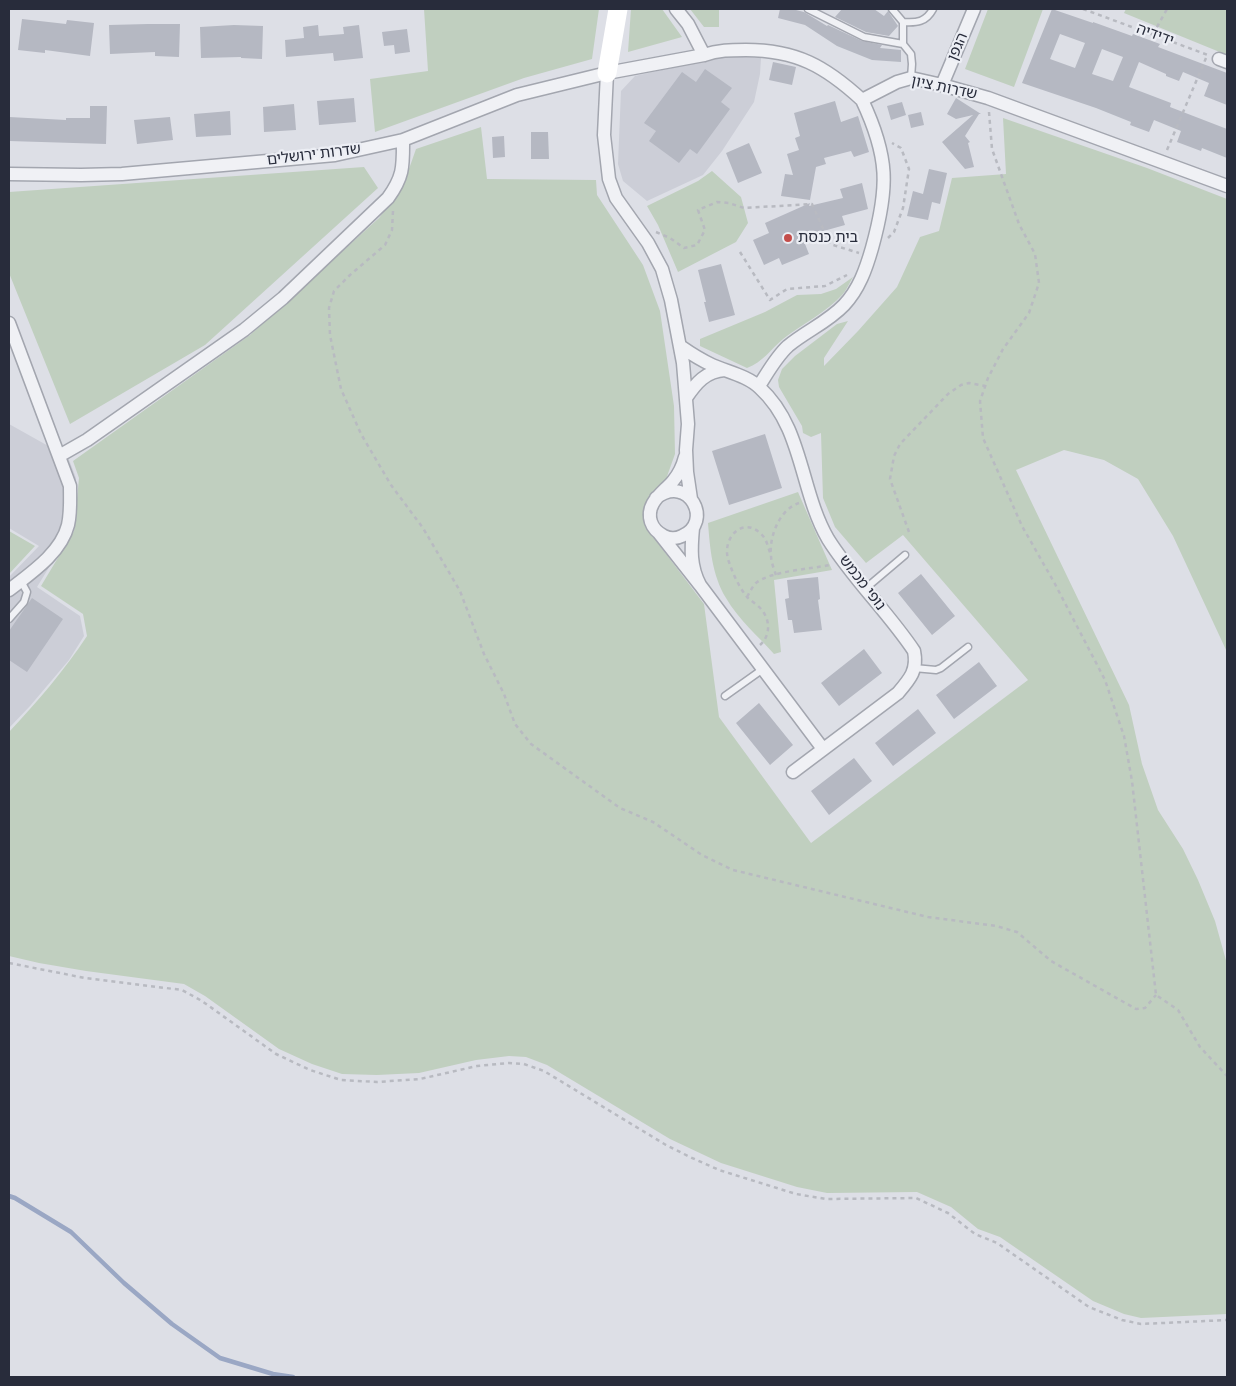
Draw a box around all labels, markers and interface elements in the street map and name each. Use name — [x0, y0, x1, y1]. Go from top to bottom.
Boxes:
street label: ידידיה — [1134, 20, 1176, 50]
street label: הגפן — [944, 30, 972, 64]
street label: שדרות ציון — [909, 72, 979, 104]
street label: שדרות ירושלים — [266, 140, 362, 170]
place label: בית כנסת — [798, 229, 858, 247]
marker: בית כנסת — [782, 232, 794, 244]
street label: נופי מכמש — [835, 552, 889, 614]

